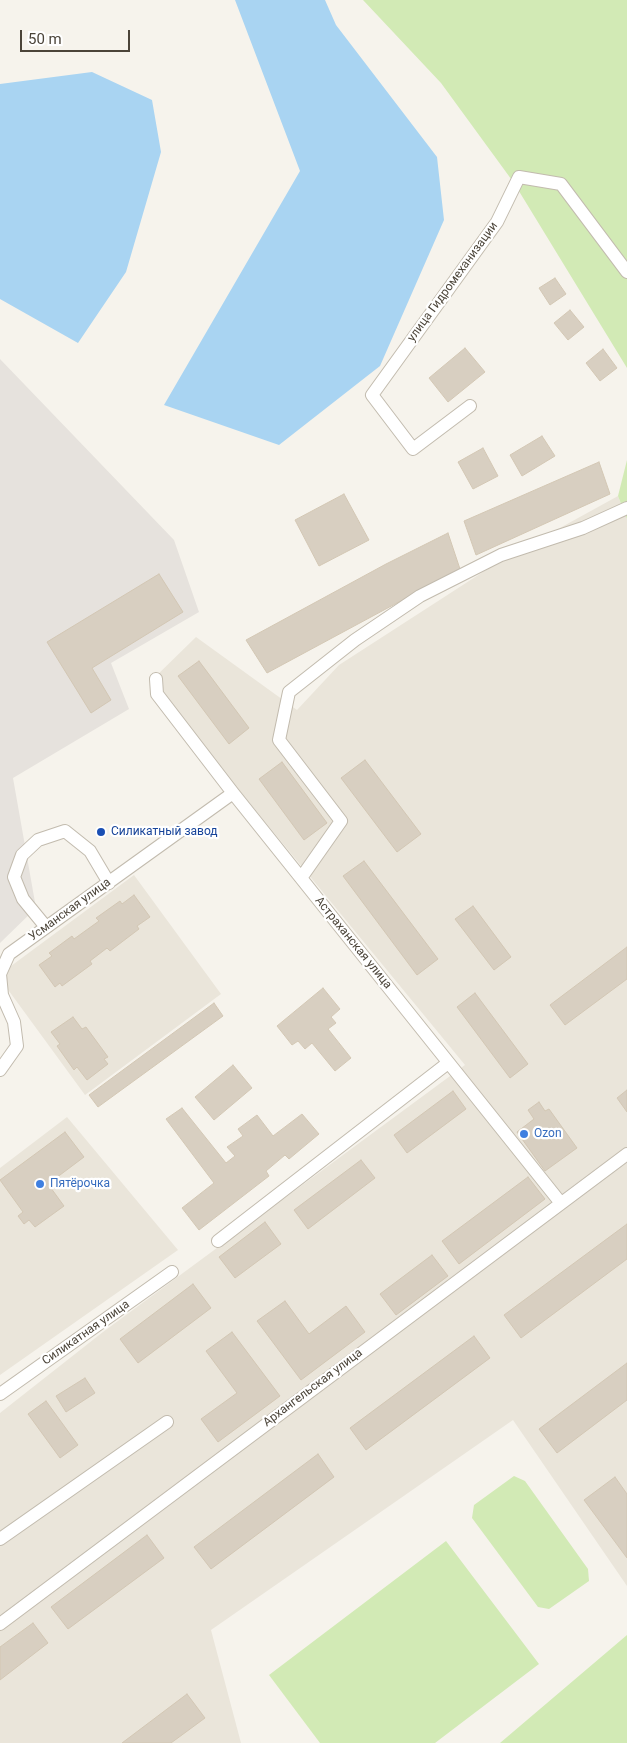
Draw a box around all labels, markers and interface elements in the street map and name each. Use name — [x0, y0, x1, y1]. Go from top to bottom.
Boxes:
scale bar — [22, 20, 132, 52]
text: 50 m — [28, 30, 62, 48]
street label: улица Гидромеханизации — [405, 219, 501, 345]
place label: Силикатный завод — [111, 825, 218, 839]
marker: Силикатный завод — [95, 826, 107, 838]
street label: Усманская улица — [26, 875, 114, 945]
street label: Астраханская улица — [311, 894, 395, 992]
place label: Ozon — [534, 1127, 562, 1141]
marker: Ozon — [518, 1128, 530, 1140]
place label: Пятёрочка — [50, 1177, 110, 1191]
marker: Пятёрочка — [34, 1178, 46, 1190]
street label: Силикатная улица — [40, 1297, 132, 1369]
street label: Архангельская улица — [261, 1346, 365, 1430]

